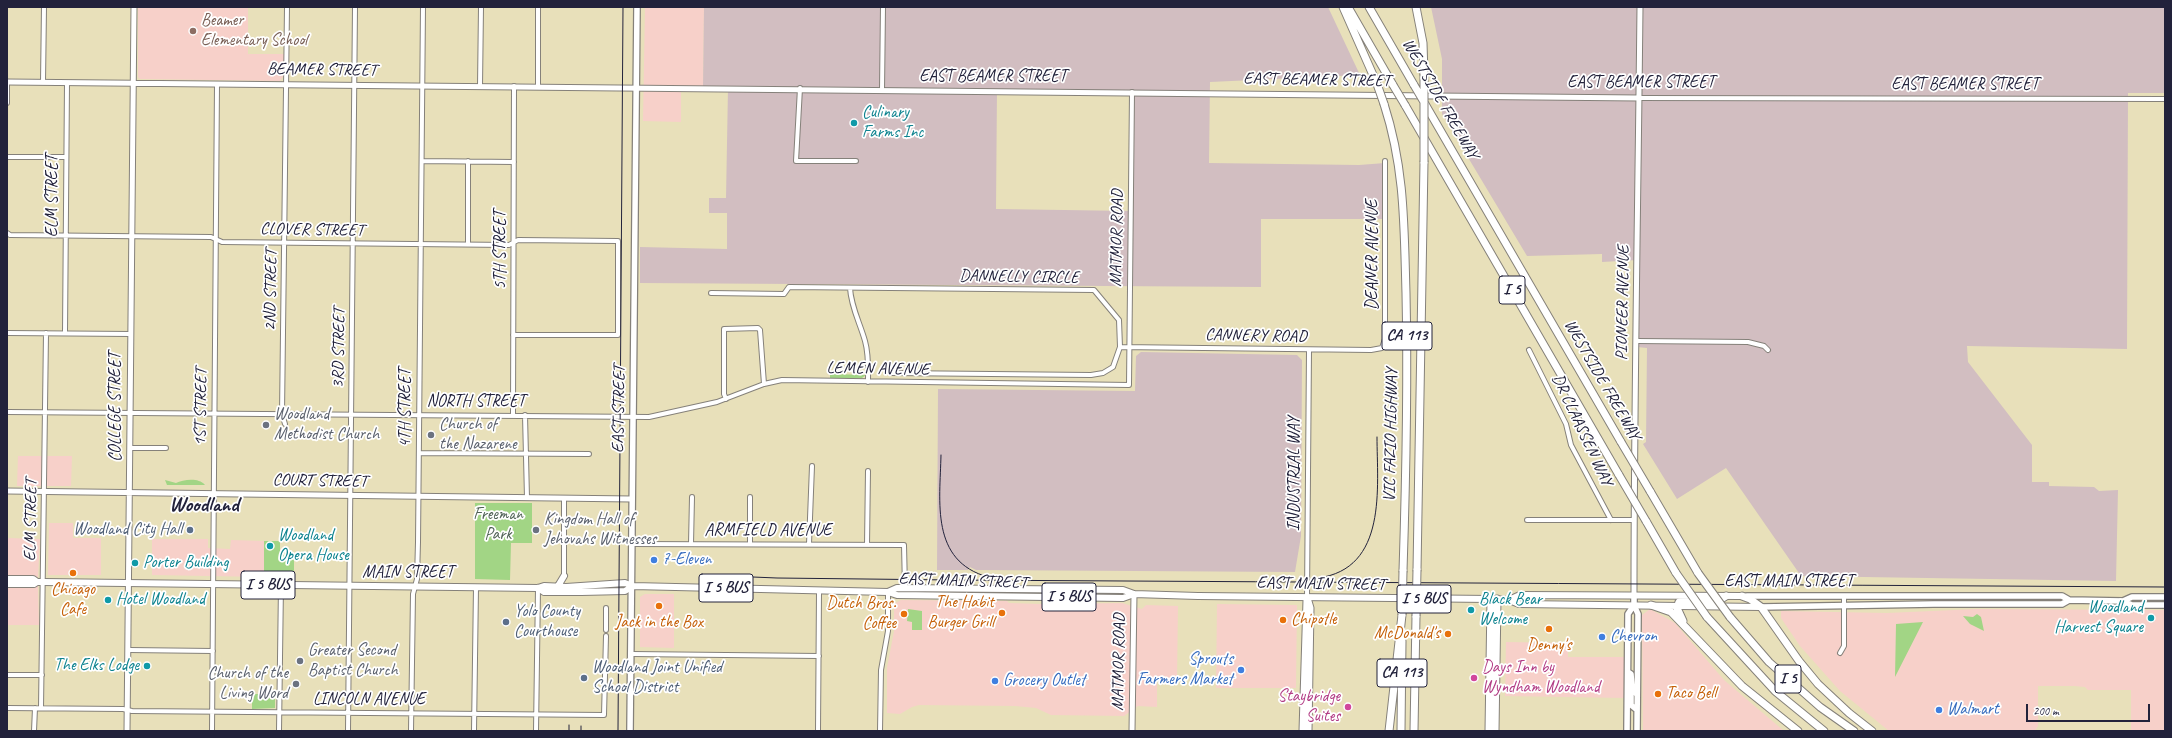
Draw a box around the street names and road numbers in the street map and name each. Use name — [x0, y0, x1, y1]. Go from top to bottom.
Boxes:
street label: WESTSIDE FREEWAY — [1397, 35, 1483, 163]
street label: BEAMER STREET — [267, 59, 377, 81]
street label: EAST BEAMER STREET — [919, 67, 1067, 87]
street label: EAST BEAMER STREET — [1243, 69, 1391, 91]
street label: EAST BEAMER STREET — [1567, 73, 1715, 93]
street label: EAST BEAMER STREET — [1891, 75, 2039, 95]
street label: ELM STREET — [43, 155, 63, 237]
street label: MATMOR ROAD — [1106, 189, 1128, 287]
street label: DEANER AVENUE — [1363, 200, 1383, 310]
street label: 5TH STREET — [491, 210, 511, 290]
street label: CLOVER STREET — [260, 219, 364, 241]
street label: PIONEER AVENUE — [1612, 245, 1634, 361]
street label: 2ND STREET — [260, 249, 282, 331]
street label: DANNELLY CIRCLE — [959, 266, 1079, 288]
road number: I 5 — [1499, 276, 1525, 304]
street label: 3RD STREET — [328, 307, 350, 389]
street label: WESTSIDE FREEWAY — [1559, 316, 1645, 444]
road number: CA 113 — [1382, 322, 1432, 350]
street label: CANNERY ROAD — [1205, 325, 1307, 347]
street label: COLLEGE STREET — [106, 352, 126, 462]
street label: LEMEN AVENUE — [827, 358, 929, 380]
street label: EAST STREET — [608, 365, 630, 453]
street label: 1ST STREET — [190, 368, 212, 446]
street label: 4TH STREET — [396, 368, 416, 448]
street label: VIC FAZIO HIGHWAY — [1380, 368, 1402, 502]
street label: DR CLAASSEN WAY — [1547, 371, 1617, 489]
street label: NORTH STREET — [427, 392, 525, 412]
street label: INDUSTRIAL WAY — [1285, 417, 1305, 531]
street label: COURT STREET — [272, 470, 368, 492]
street label: ELM STREET — [20, 479, 42, 561]
street label: ARMFIELD AVENUE — [705, 521, 831, 541]
street label: MAIN STREET — [362, 563, 454, 583]
street label: EAST MAIN STREET — [898, 569, 1028, 593]
road number: I 5 BUS — [241, 571, 295, 599]
street label: EAST MAIN STREET — [1725, 572, 1853, 592]
street label: EAST MAIN STREET — [1256, 573, 1386, 595]
road number: I 5 BUS — [699, 574, 753, 602]
road number: I 5 BUS — [1042, 583, 1096, 611]
road number: I 5 BUS — [1397, 585, 1451, 613]
street label: MATMOR ROAD — [1108, 613, 1130, 711]
road number: CA 113 — [1377, 659, 1427, 687]
road number: I 5 — [1775, 665, 1801, 693]
street label: LINCOLN AVENUE — [313, 690, 425, 710]

